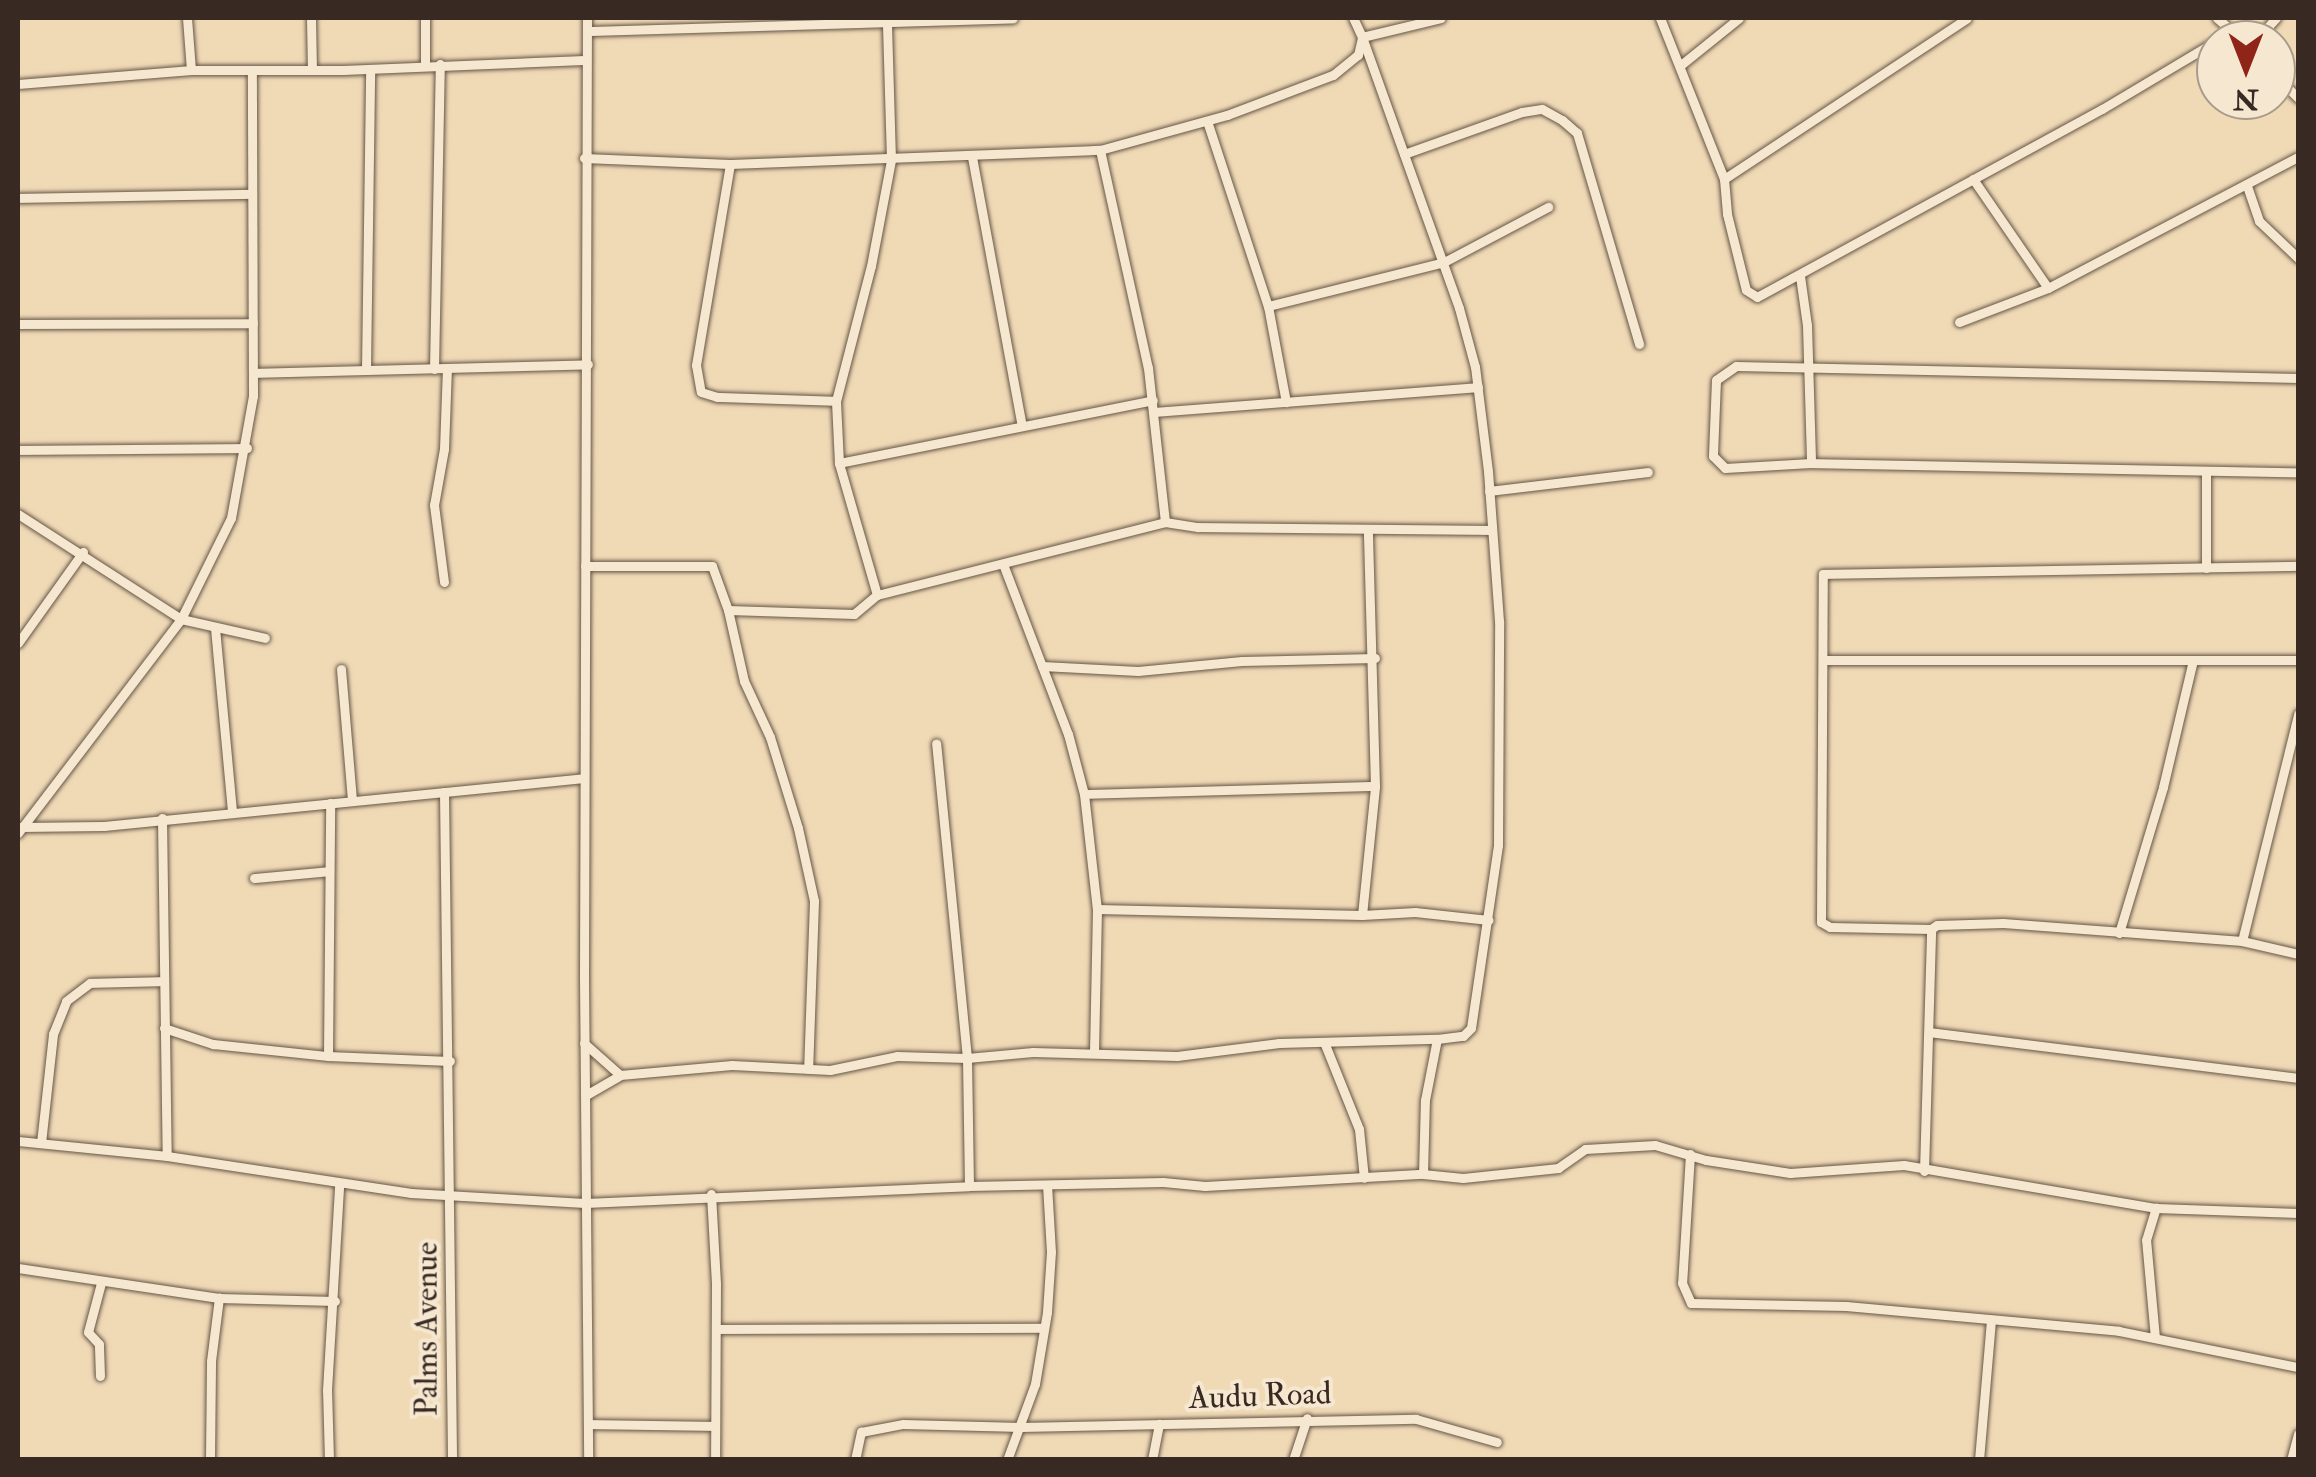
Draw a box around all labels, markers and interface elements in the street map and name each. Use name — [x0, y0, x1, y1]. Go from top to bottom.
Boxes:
north arrow — [2196, 20, 2296, 120]
text: N — [2233, 81, 2259, 116]
street label: Palms Avenue — [408, 1242, 446, 1416]
street label: Audu Road — [1188, 1374, 1332, 1418]

